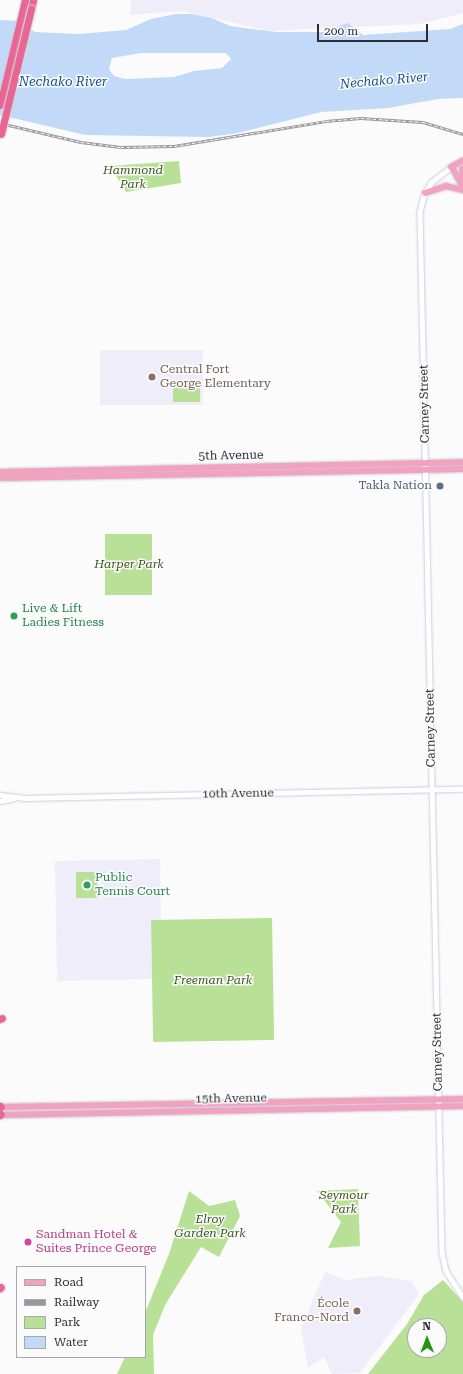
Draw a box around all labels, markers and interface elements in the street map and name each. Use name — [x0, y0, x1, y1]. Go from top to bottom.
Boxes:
scale bar — [319, 16, 430, 42]
text: 200 m — [324, 24, 358, 38]
water label: Nechako River — [339, 69, 429, 93]
water label: Nechako River — [19, 74, 107, 90]
park label: Hammond Park — [103, 164, 163, 192]
place label: Central Fort George Elementary — [160, 363, 271, 391]
street label: Carney Street — [417, 364, 433, 444]
marker: Central Fort George Elementary — [147, 372, 157, 382]
street label: 5th Avenue — [198, 448, 264, 464]
place label: Takla Nation — [358, 479, 432, 493]
marker: Takla Nation — [435, 481, 445, 491]
park label: Harper Park — [94, 558, 164, 572]
place label: Live & Lift Ladies Fitness — [22, 602, 104, 630]
marker: Live & Lift Ladies Fitness — [9, 611, 19, 621]
street label: Carney Street — [423, 688, 439, 768]
street label: 10th Avenue — [202, 786, 274, 802]
place label: Public Tennis Court — [95, 871, 170, 899]
marker: Public Tennis Court — [82, 880, 92, 890]
park label: Freeman Park — [174, 974, 252, 988]
street label: Carney Street — [430, 1012, 446, 1092]
street label: 15th Avenue — [195, 1091, 267, 1107]
park label: Seymour Park — [319, 1189, 369, 1217]
park label: Elroy Garden Park — [174, 1213, 246, 1241]
place label: Sandman Hotel & Suites Prince George — [36, 1228, 157, 1256]
marker: Sandman Hotel & Suites Prince George — [23, 1237, 33, 1247]
legend — [16, 1266, 146, 1358]
text: Road — [54, 1275, 83, 1289]
text: Railway — [54, 1295, 99, 1309]
place label: École Franco-Nord — [274, 1297, 349, 1325]
marker: École Franco-Nord — [352, 1306, 362, 1316]
text: Park — [54, 1315, 80, 1329]
north arrow — [407, 1318, 447, 1358]
text: N — [422, 1320, 431, 1333]
text: Water — [54, 1335, 88, 1349]

